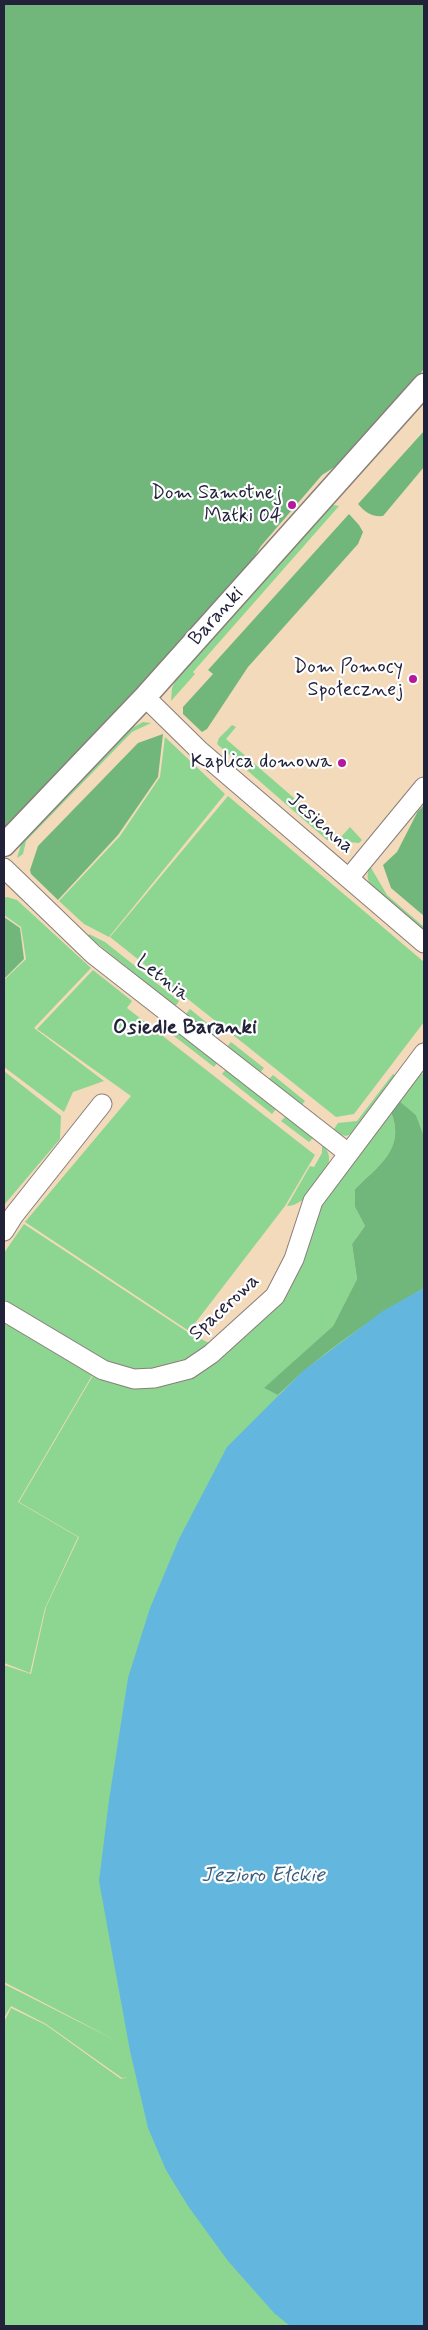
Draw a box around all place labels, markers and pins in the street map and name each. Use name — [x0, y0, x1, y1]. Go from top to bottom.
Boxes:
place label: Dom Samotnej Matki 04 — [151, 482, 282, 529]
marker: Dom Samotnej Matki 04 — [286, 499, 298, 511]
place label: Dom Pomocy Społecznej — [294, 656, 403, 703]
marker: Dom Pomocy Społecznej — [407, 673, 419, 685]
place label: Kaplica domowa — [191, 751, 332, 775]
marker: Kaplica domowa — [336, 757, 348, 769]

